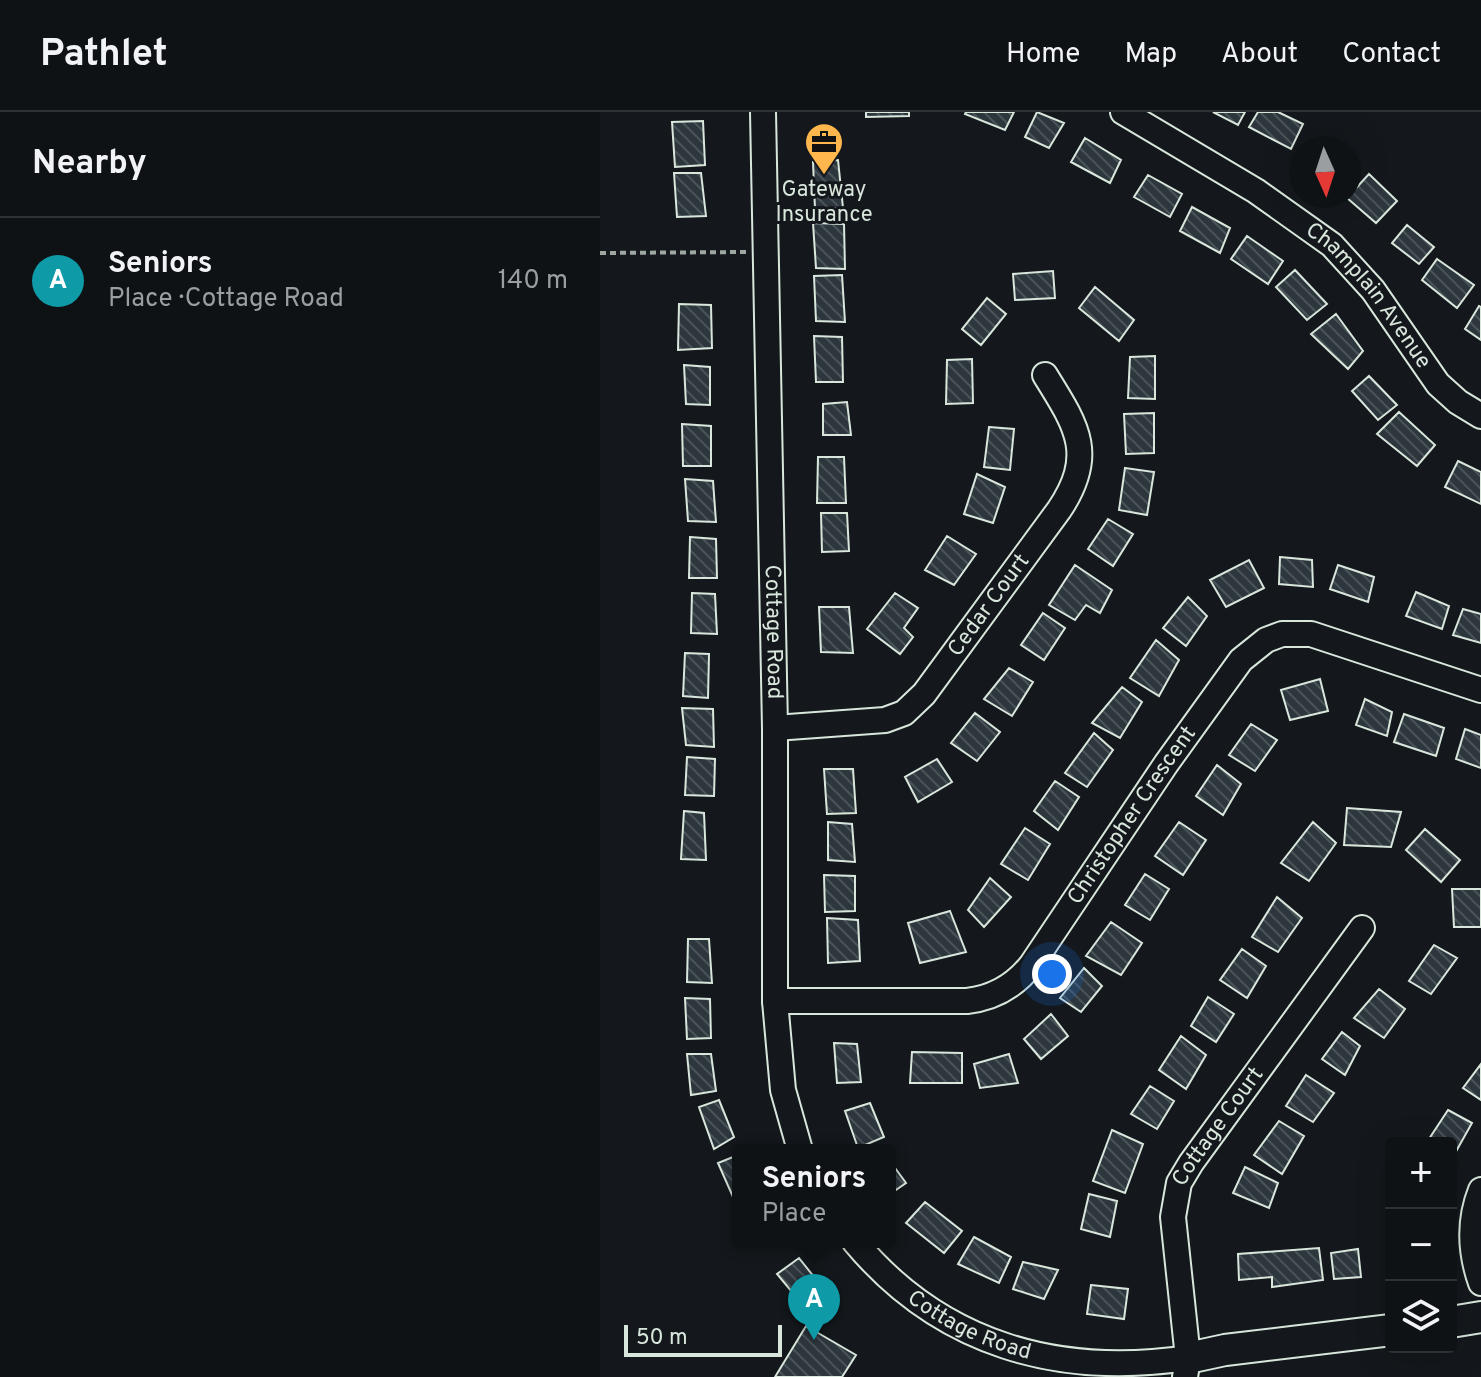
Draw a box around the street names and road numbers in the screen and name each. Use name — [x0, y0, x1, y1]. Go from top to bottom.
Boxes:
street label: Champlain Avenue — [1300, 217, 1437, 374]
street label: Cedar Court — [942, 549, 1036, 662]
street label: Cottage Road — [758, 564, 788, 700]
street label: Christopher Crescent — [1062, 721, 1202, 910]
street label: Cottage Court — [1167, 1062, 1270, 1191]
street label: Cottage Road — [902, 1284, 1034, 1366]

